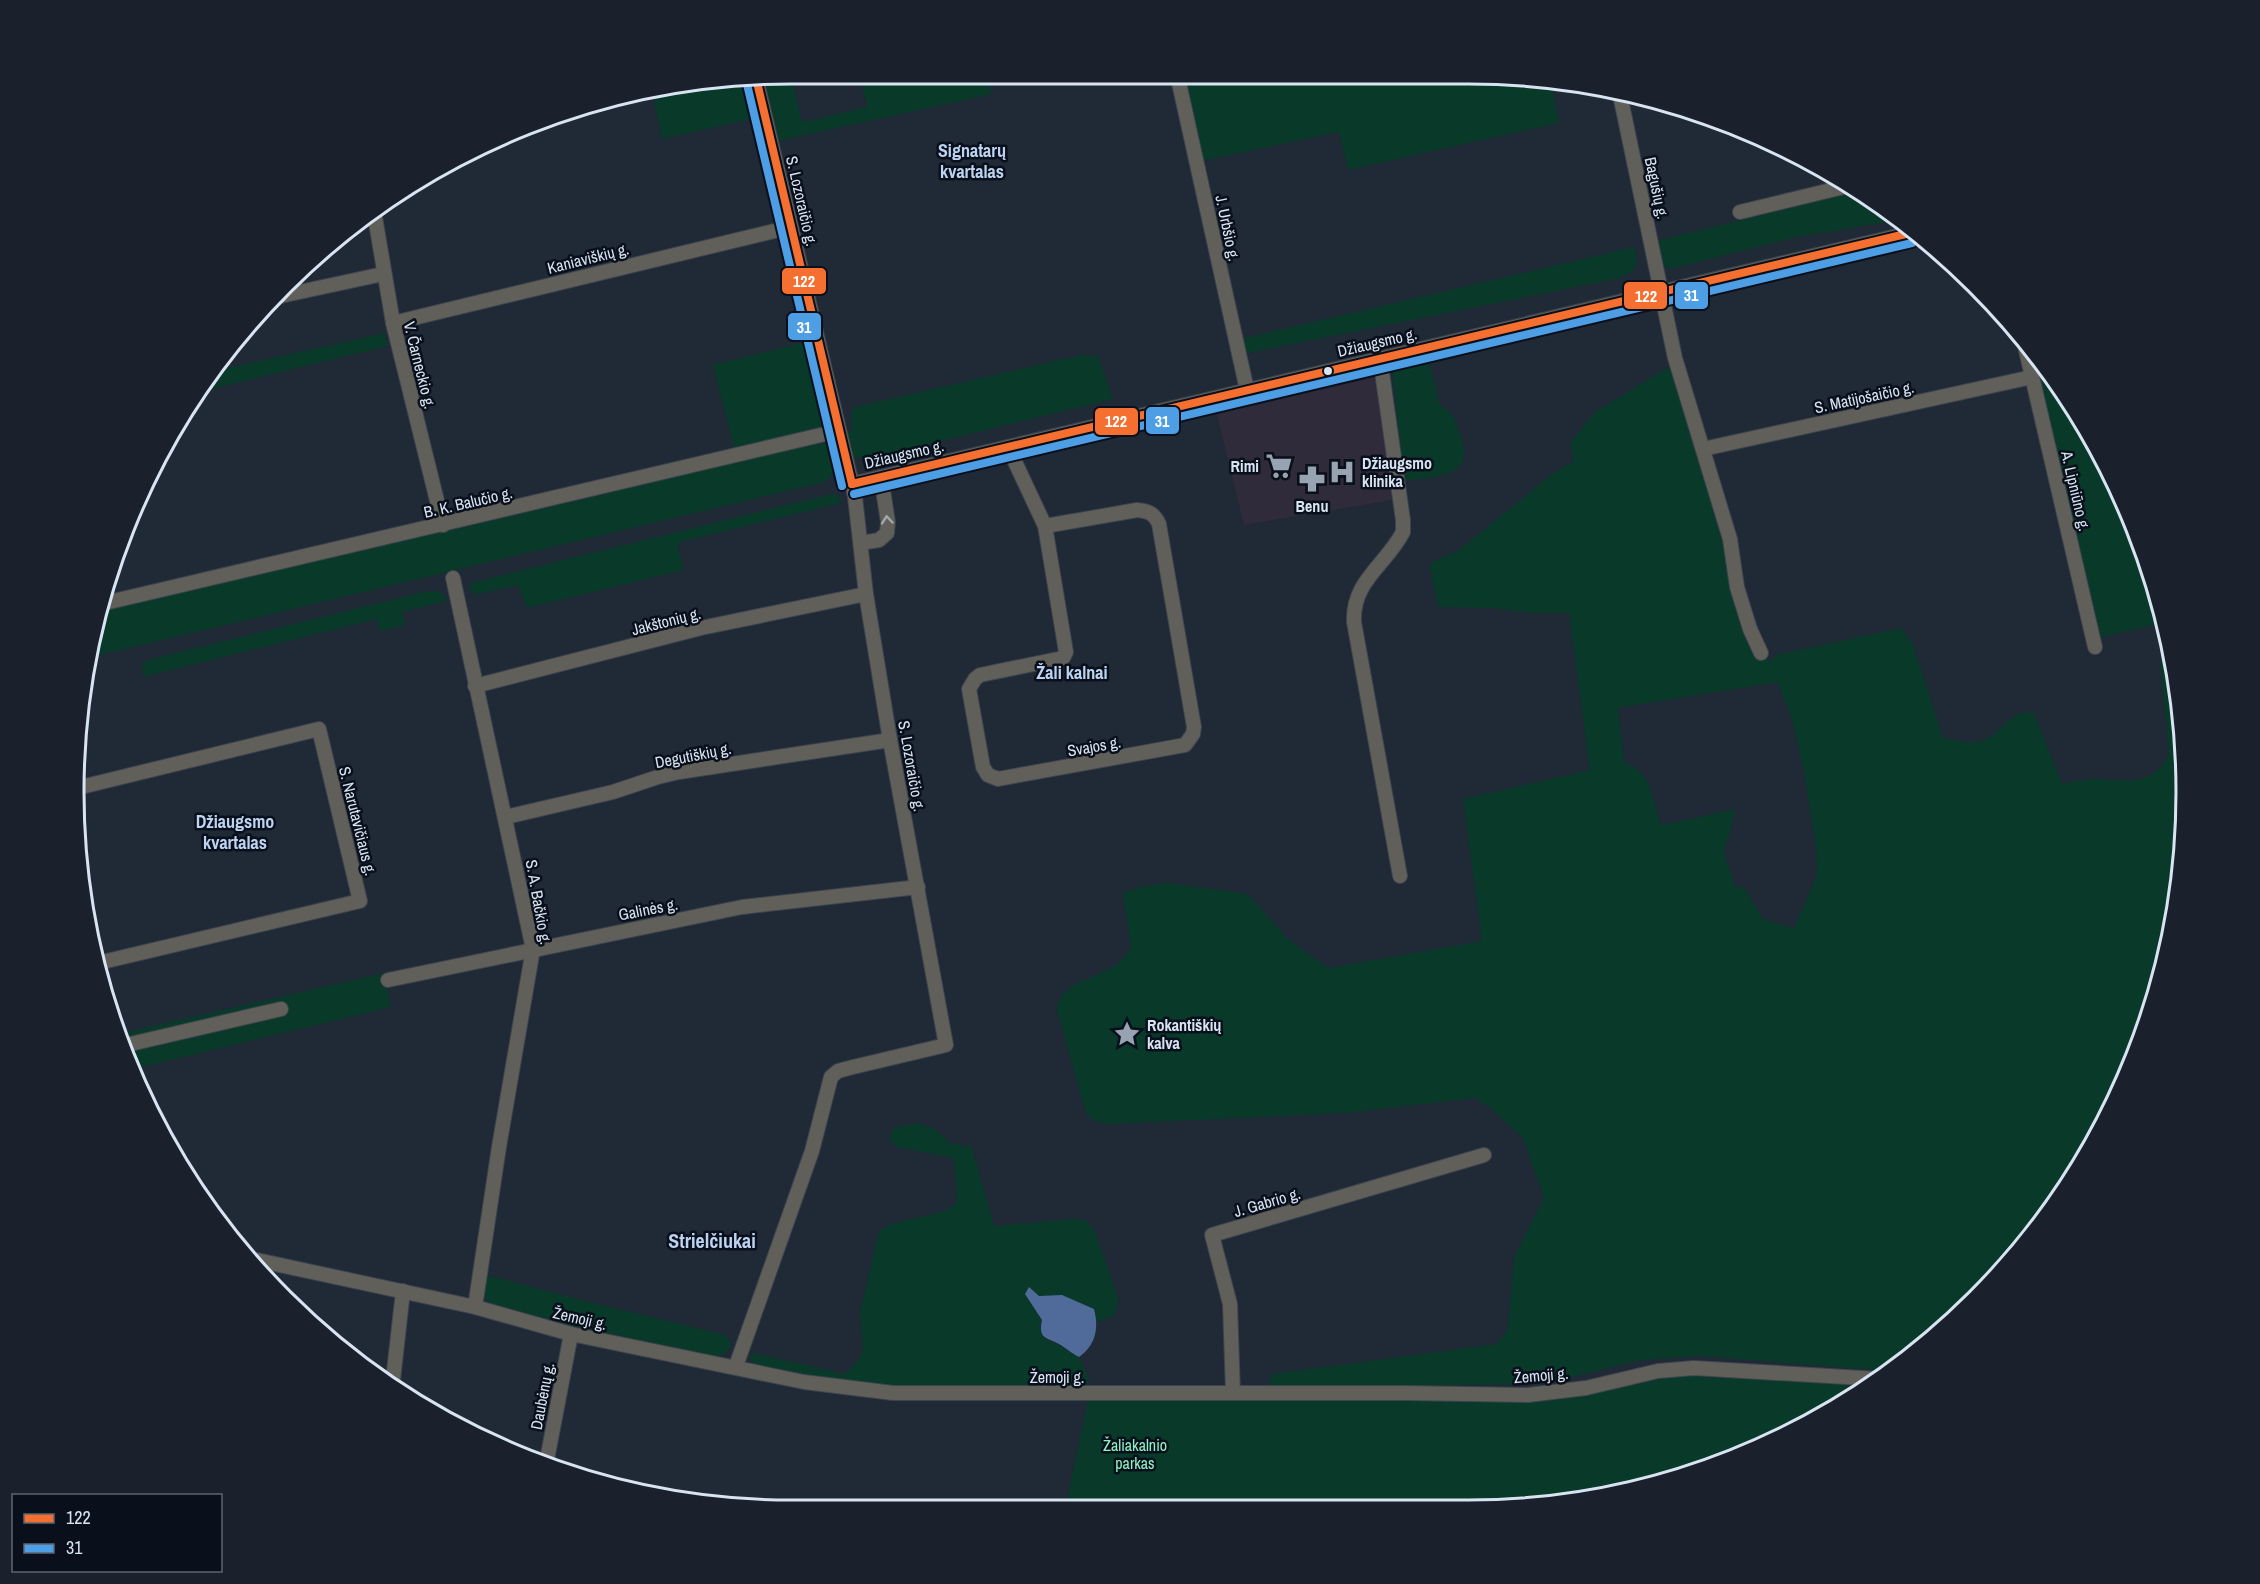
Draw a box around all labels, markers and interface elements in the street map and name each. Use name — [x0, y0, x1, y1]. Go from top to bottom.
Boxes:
district label: Signatarų kvartalas — [938, 138, 1006, 184]
street label: S. Lozoraičio g. — [781, 154, 823, 248]
street label: Bagušių g. — [1640, 155, 1674, 221]
street label: J. Urbšio g. — [1210, 193, 1246, 263]
street label: Kaniaviškių g. — [545, 237, 631, 279]
line badge: 122 — [781, 267, 827, 295]
text: 122 — [793, 270, 815, 292]
line badge: 122 — [1623, 281, 1668, 310]
line badge: 31 — [1674, 281, 1709, 310]
text: 31 — [1684, 284, 1699, 306]
text: 122 — [1635, 285, 1657, 307]
line badge: 31 — [787, 312, 822, 341]
text: 31 — [797, 316, 812, 338]
street label: V. Čarneckio g. — [399, 319, 441, 411]
street label: Džiaugsmo g. — [1335, 322, 1419, 362]
unlabelled marker — [1322, 365, 1334, 377]
street label: S. Matijošaičio g. — [1812, 376, 1916, 418]
line badge: 31 — [1145, 406, 1180, 435]
line badge: 122 — [1094, 407, 1139, 436]
text: 122 — [1105, 410, 1127, 432]
text: 31 — [1155, 410, 1170, 432]
street label: Džiaugsmo g. — [862, 434, 946, 474]
street label: A. Lipniūno g. — [2056, 448, 2096, 533]
supermarket icon: Rimi — [1264, 451, 1294, 481]
place label: Džiaugsmo klinika — [1362, 452, 1432, 492]
place label: Rimi — [1231, 455, 1259, 477]
hospital icon: Džiaugsmo klinika — [1327, 457, 1357, 487]
pharmacy icon: Benu — [1297, 464, 1327, 494]
street label: B. K. Balučio g. — [421, 481, 515, 523]
place label: Benu — [1296, 495, 1328, 517]
one-way arrow — [881, 515, 894, 524]
street label: Jakštonių g. — [629, 602, 703, 640]
district label: Žali kalnai — [1036, 660, 1108, 685]
street label: S. Lozoraičio g. — [893, 719, 931, 813]
street label: Svajos g. — [1066, 730, 1122, 762]
street label: Degutiškių g. — [653, 737, 733, 773]
street label: S. Narutavičiaus g. — [334, 764, 382, 878]
district label: Džiaugsmo kvartalas — [196, 809, 274, 855]
street label: S. A. Bačkio g. — [521, 858, 557, 946]
street label: Galinės g. — [617, 892, 679, 926]
place label: Rokantiškių kalva — [1147, 1014, 1221, 1054]
place icon: Rokantiškių kalva — [1112, 1019, 1142, 1049]
street label: J. Gabrio g. — [1231, 1182, 1303, 1222]
district label: Strielčiukai — [668, 1227, 756, 1254]
street label: Žemoji g. — [551, 1301, 609, 1335]
street label: Daubėnų g. — [525, 1361, 559, 1431]
street label: Žemoji g. — [1513, 1362, 1569, 1388]
street label: Žemoji g. — [1030, 1366, 1084, 1388]
park label: Žaliakalnio parkas — [1103, 1434, 1167, 1474]
legend — [12, 1494, 222, 1572]
text: 122 — [66, 1505, 91, 1530]
text: 31 — [66, 1535, 83, 1560]

